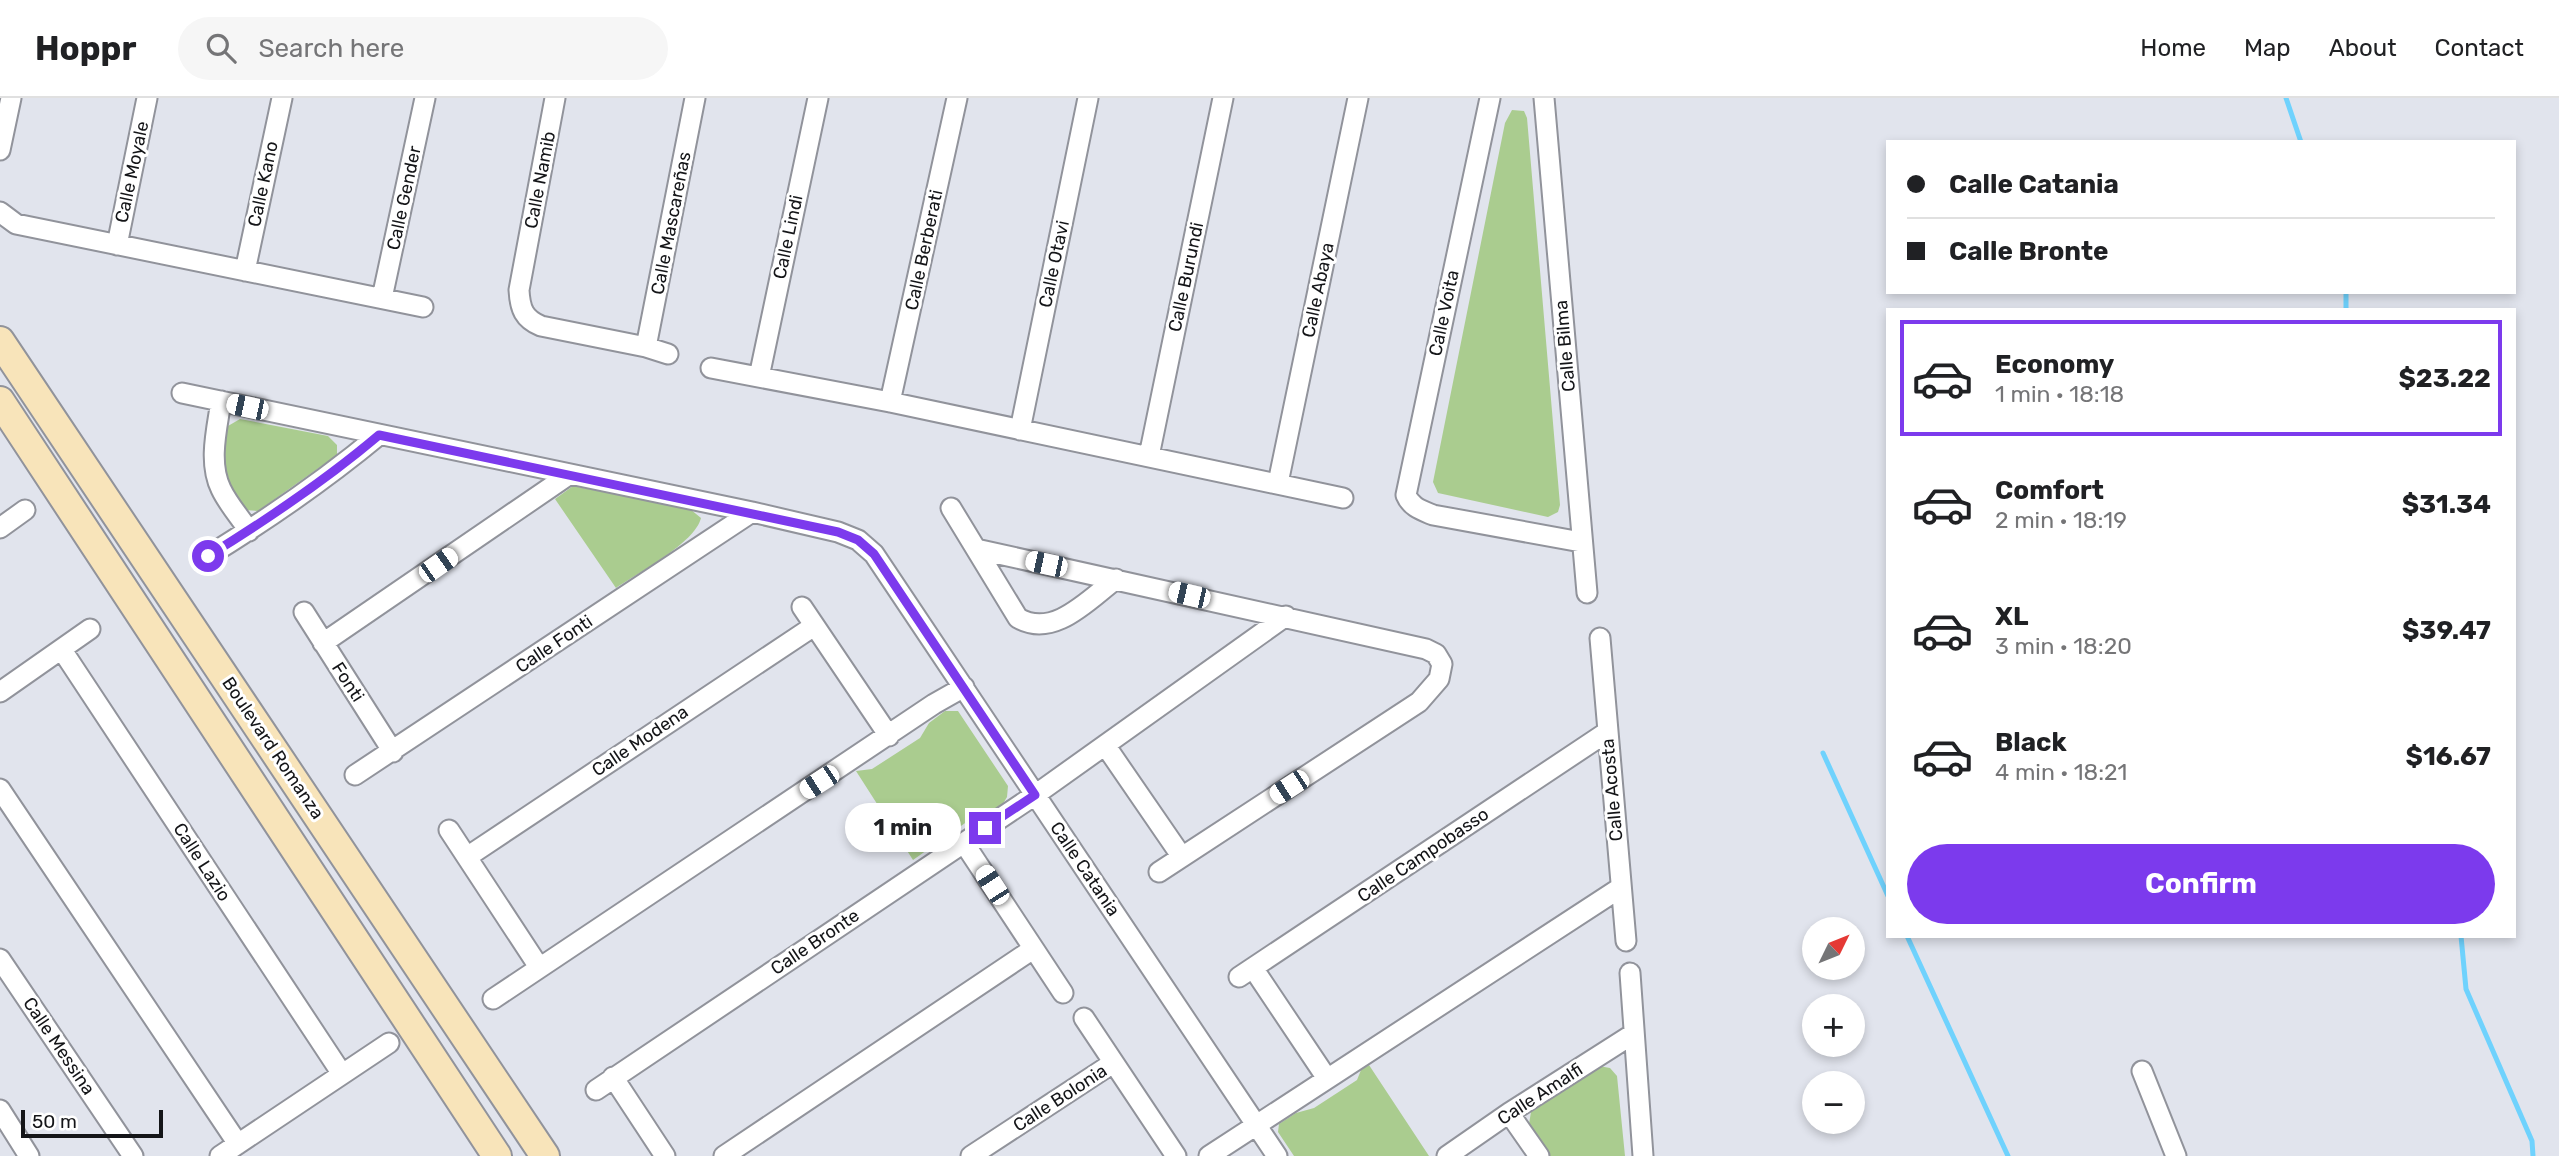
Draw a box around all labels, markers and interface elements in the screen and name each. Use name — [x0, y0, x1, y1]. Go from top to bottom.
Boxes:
search box — [178, 17, 668, 80]
text: Hoppr — [35, 29, 136, 68]
icon: search — [202, 29, 240, 67]
text: Search here — [258, 33, 404, 64]
text: Home — [2140, 34, 2206, 62]
text: Map — [2244, 34, 2291, 62]
text: About — [2329, 34, 2397, 62]
text: Contact — [2435, 34, 2524, 62]
street label: Calle Moyale — [110, 119, 154, 225]
street label: Calle Namib — [520, 129, 560, 231]
street label: Calle Kano — [243, 139, 283, 229]
street label: Calle Gender — [382, 144, 426, 252]
street label: Calle Mascareñas — [646, 150, 696, 296]
text: Calle Catania — [1949, 169, 2119, 200]
street label: Calle Berberati — [900, 188, 948, 312]
street label: Calle Lindi — [768, 193, 808, 281]
street label: Calle Otavi — [1034, 218, 1074, 310]
street label: Calle Burundi — [1164, 220, 1208, 334]
text: Calle Bronte — [1949, 236, 2108, 267]
street label: Calle Abaya — [1297, 240, 1339, 340]
street label: Calle Voita — [1424, 268, 1464, 358]
street label: Calle Bilma — [1550, 299, 1580, 393]
icon: car — [1911, 347, 1974, 410]
text: Economy — [1995, 349, 2114, 380]
text: $23.22 — [2398, 363, 2491, 394]
text: 1 min · 18:18 — [1995, 380, 2124, 408]
car — [225, 392, 270, 422]
icon: car — [1911, 473, 1974, 536]
text: Comfort — [1995, 475, 2104, 506]
text: $31.34 — [2402, 489, 2491, 520]
text: 2 min · 18:19 — [1995, 506, 2127, 534]
route start — [192, 540, 224, 572]
car — [415, 544, 462, 586]
car — [1024, 549, 1069, 579]
car — [1167, 580, 1212, 610]
icon: car — [1911, 599, 1974, 662]
text: XL — [1995, 601, 2028, 632]
street label: Calle Fonti — [511, 610, 597, 678]
text: $39.47 — [2402, 615, 2491, 646]
text: 3 min · 18:20 — [1995, 632, 2132, 660]
street label: Fonti — [327, 658, 369, 706]
street label: Boulevard Romanza — [217, 673, 329, 823]
street label: Calle Modena — [588, 701, 692, 781]
icon: car — [1911, 725, 1974, 788]
text: Black — [1995, 727, 2067, 758]
street label: Calle Acosta — [1597, 738, 1627, 842]
text: $16.67 — [2406, 741, 2491, 772]
text: 4 min · 18:21 — [1995, 758, 2127, 786]
car — [796, 762, 843, 802]
car — [1266, 767, 1313, 807]
street label: Calle Campobasso — [1353, 803, 1493, 907]
callout: 1 min — [845, 804, 960, 852]
route end — [969, 812, 1001, 844]
text: 1 min — [874, 813, 932, 841]
street label: Calle Catania — [1045, 818, 1125, 920]
street label: Calle Lazio — [169, 819, 235, 905]
button: Confirm — [1907, 844, 2495, 924]
car — [972, 862, 1013, 908]
street label: Calle Bronte — [767, 904, 863, 980]
north arrow — [1802, 917, 1866, 980]
map controls — [1802, 917, 1865, 1134]
street label: Calle Messina — [18, 993, 100, 1099]
button: + — [1802, 994, 1865, 1057]
street label: Calle Amalfi — [1493, 1058, 1587, 1130]
street label: Calle Bolonia — [1009, 1060, 1111, 1136]
button: − — [1802, 1071, 1865, 1134]
scale bar — [21, 1107, 163, 1139]
text: 50 m — [32, 1110, 77, 1133]

